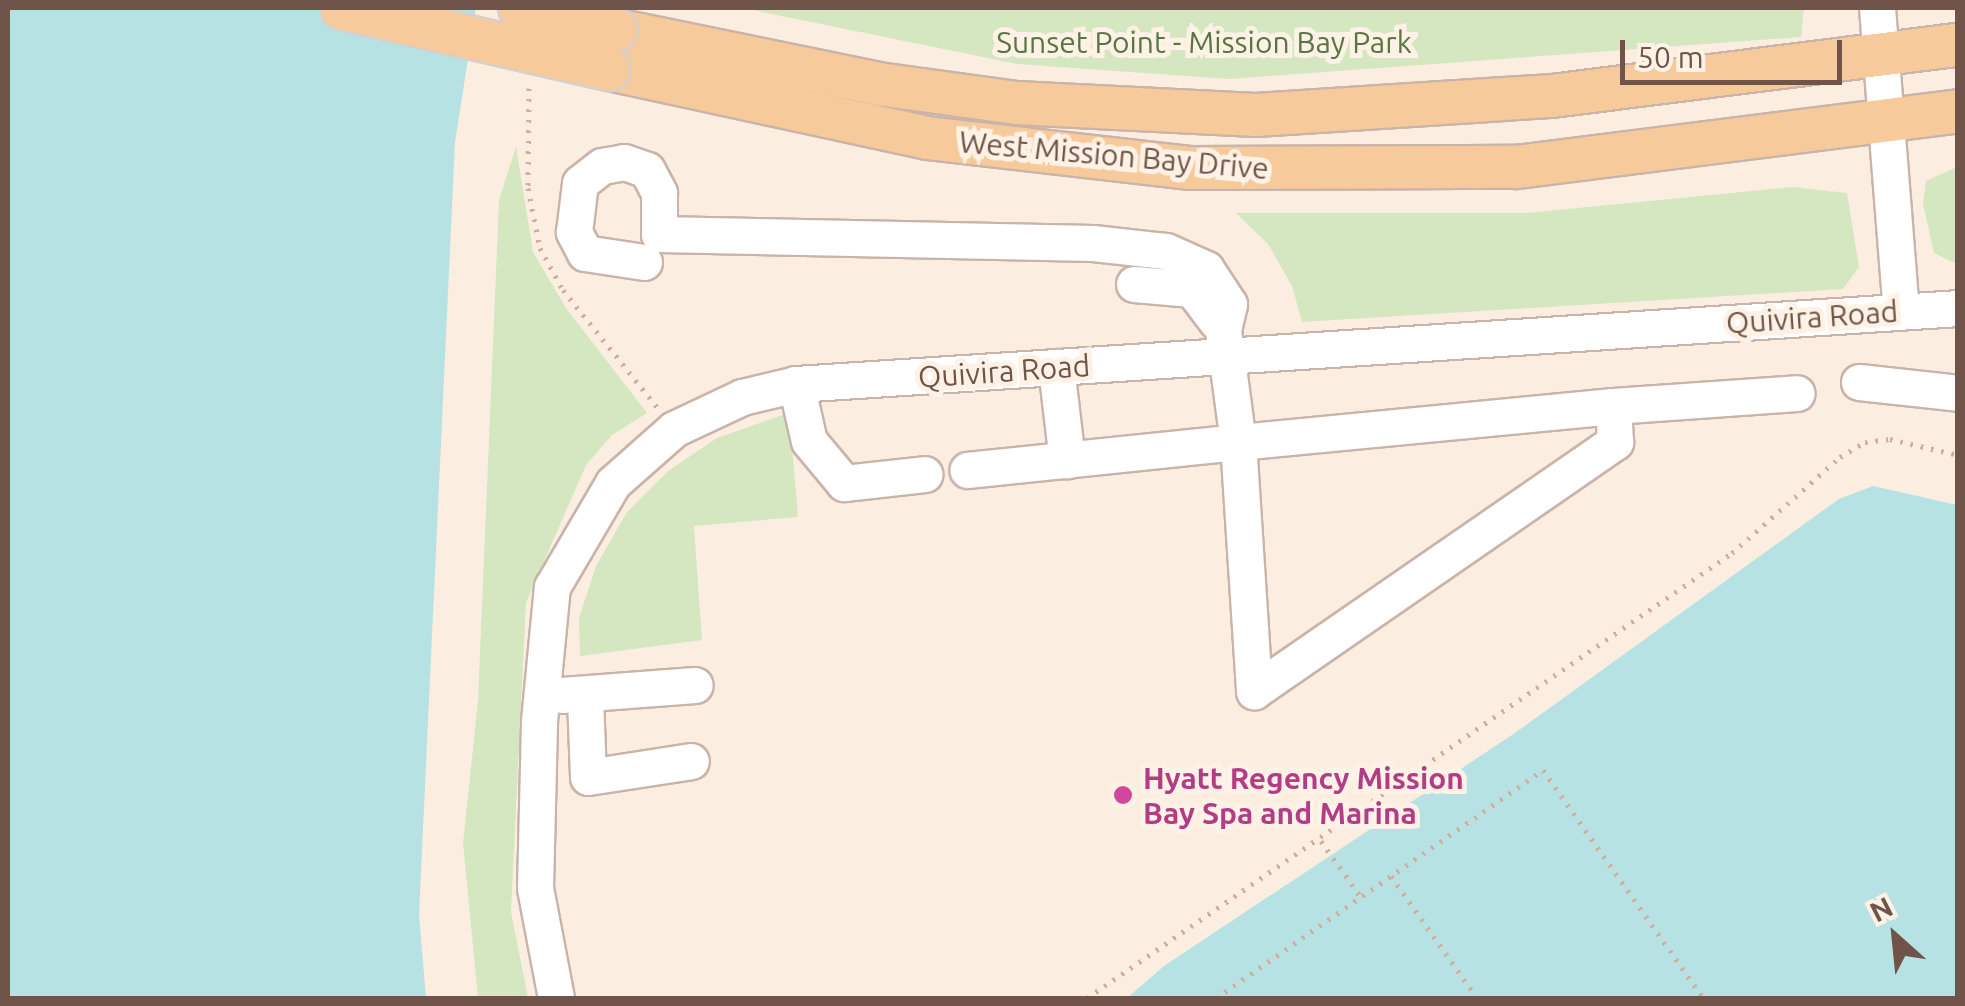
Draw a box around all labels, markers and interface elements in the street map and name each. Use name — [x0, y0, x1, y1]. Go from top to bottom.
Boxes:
scale bar — [1625, 20, 1848, 82]
park label: Sunset Point - Mission Bay Park — [996, 24, 1412, 60]
text: 50 m — [1637, 40, 1704, 74]
street label: West Mission Bay Drive — [958, 124, 1270, 186]
street label: Quivira Road — [1725, 293, 1899, 341]
street label: Quivira Road — [917, 347, 1091, 395]
place label: Hyatt Regency Mission Bay Spa and Marina — [1143, 760, 1464, 830]
marker: Hyatt Regency Mission Bay Spa and Marina — [1112, 784, 1134, 806]
north arrow — [1845, 886, 1945, 986]
text: N — [1865, 890, 1897, 927]

